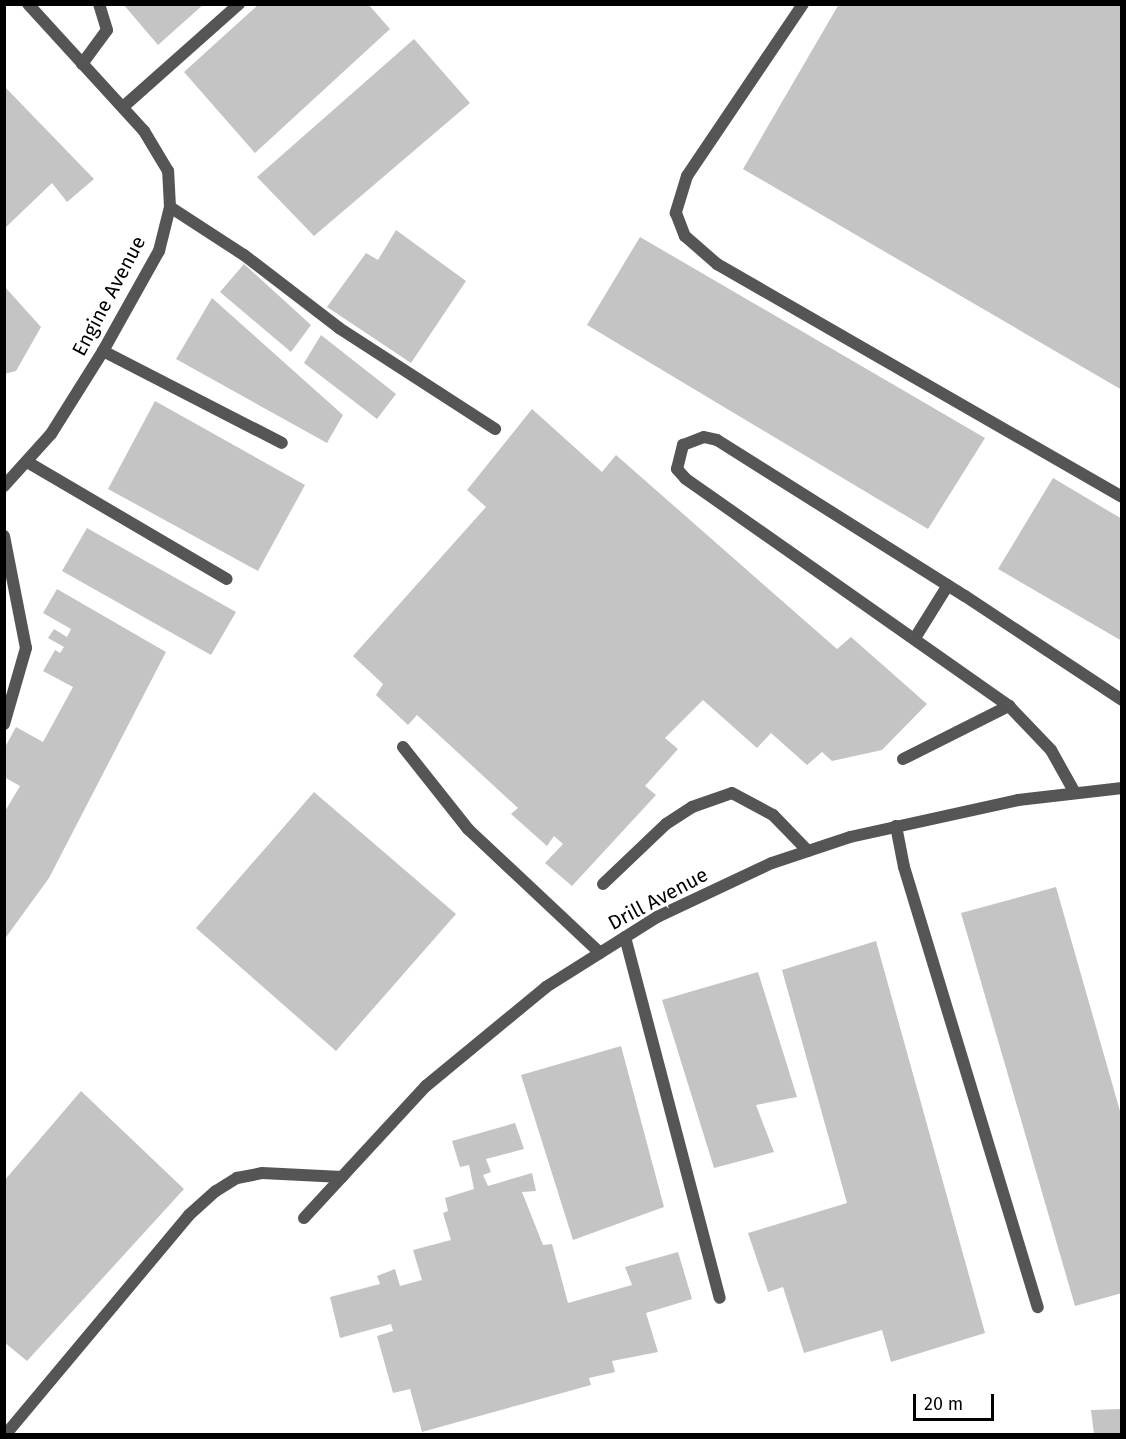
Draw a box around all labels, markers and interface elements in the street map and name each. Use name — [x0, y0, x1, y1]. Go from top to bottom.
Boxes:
street label: Engine Avenue — [67, 232, 151, 360]
street label: Drill Avenue — [604, 863, 712, 935]
scale bar — [916, 1382, 997, 1420]
text: 20 m — [924, 1393, 963, 1415]

